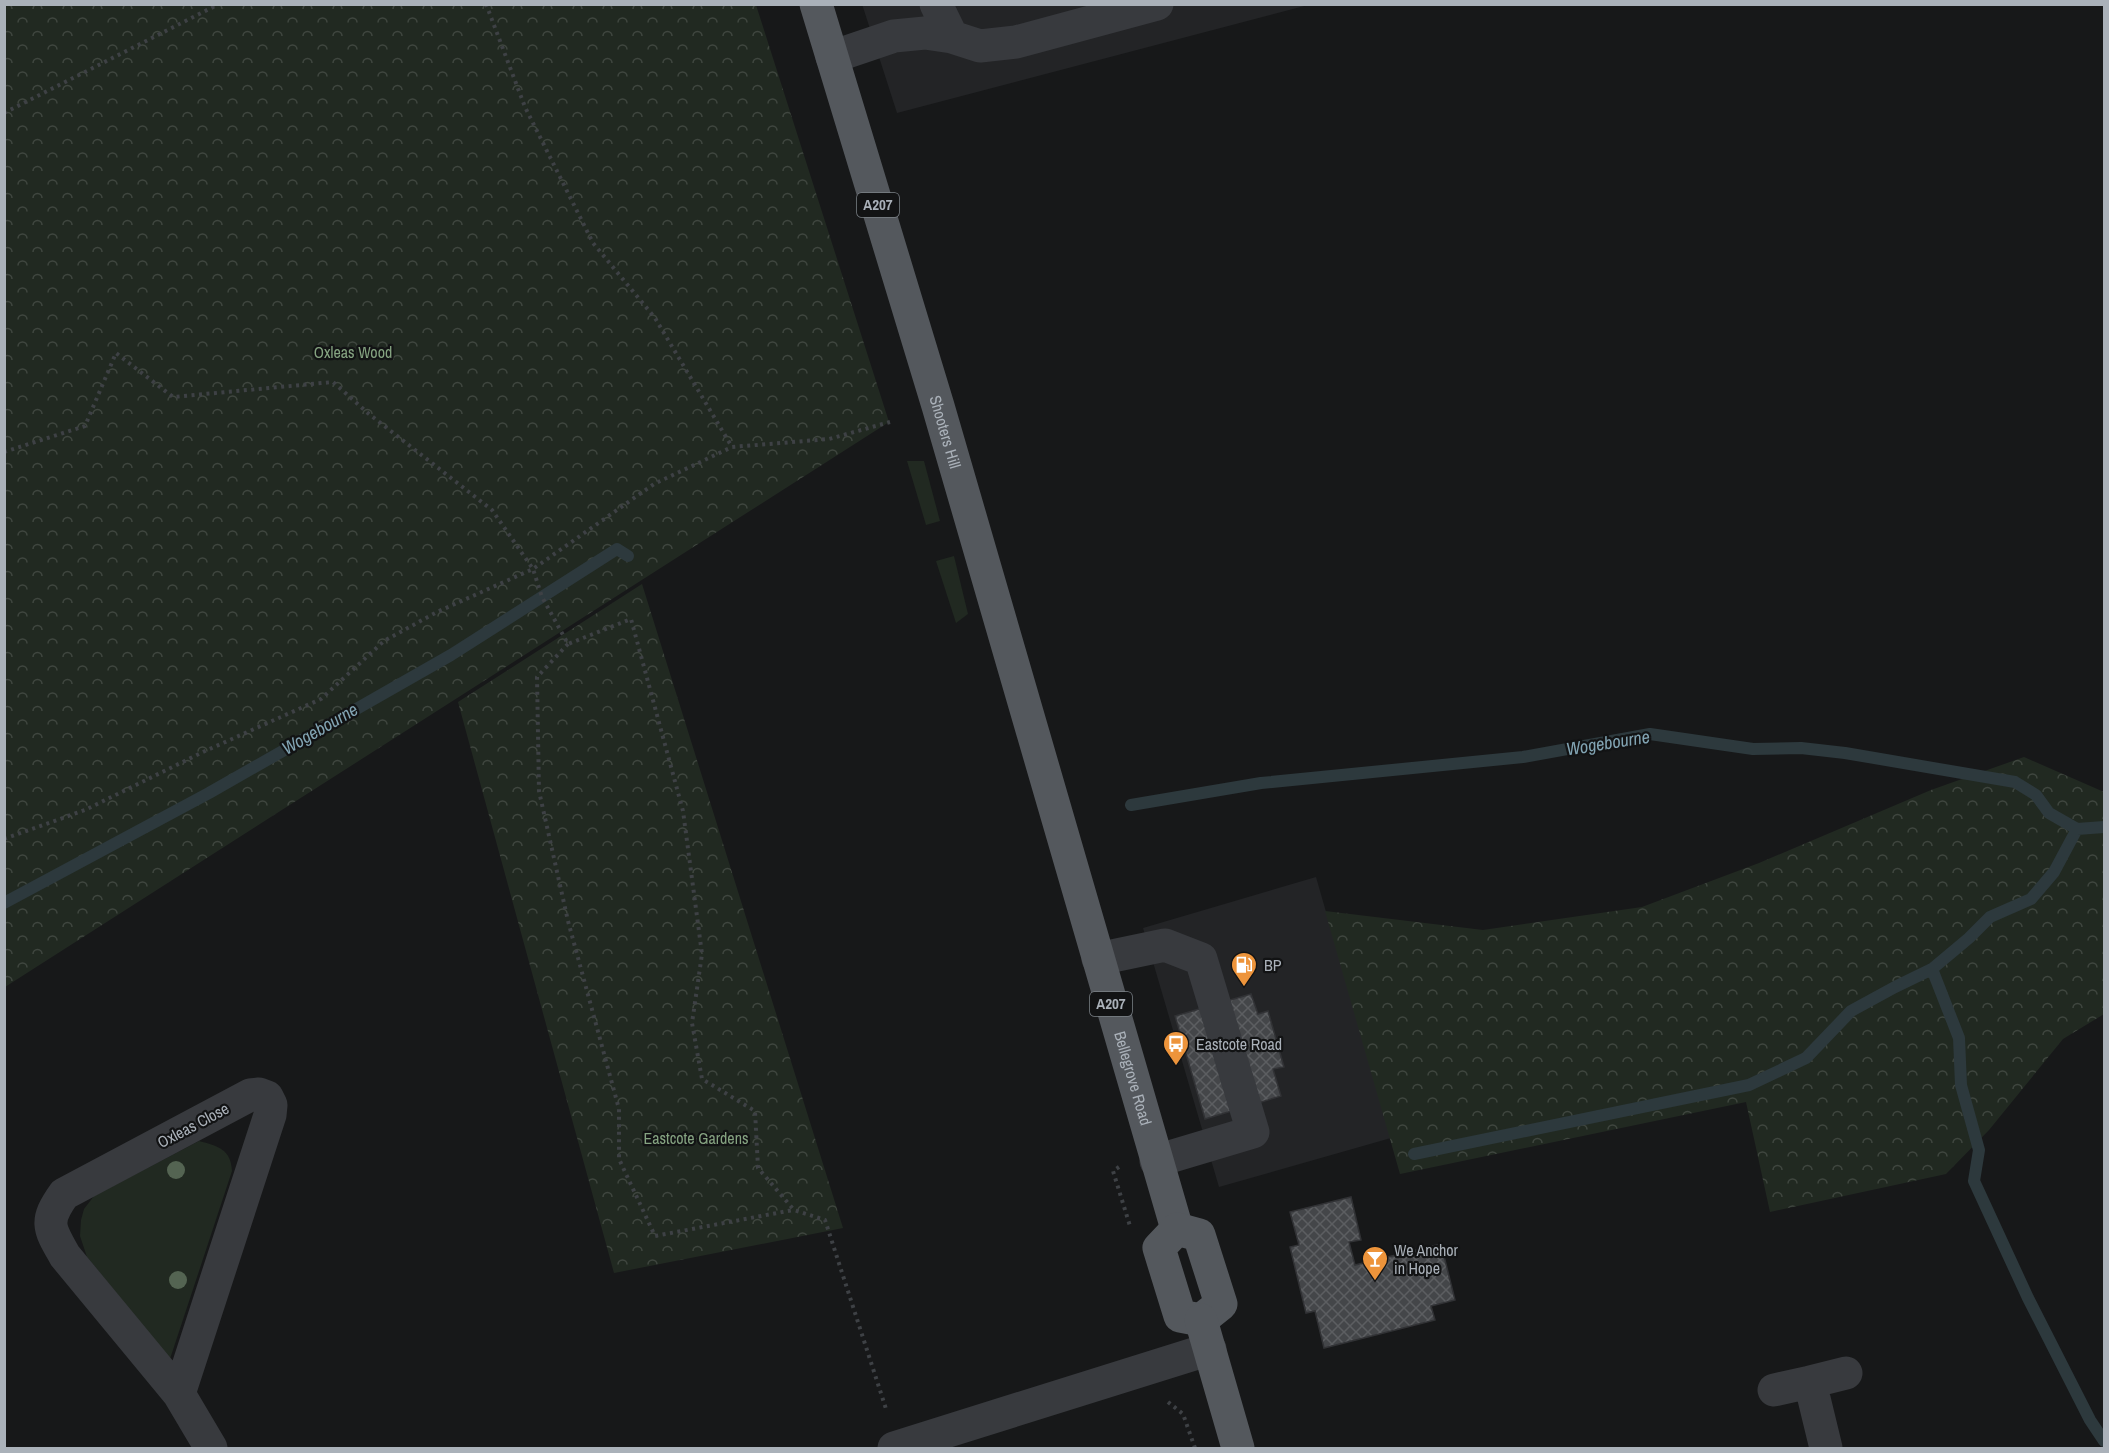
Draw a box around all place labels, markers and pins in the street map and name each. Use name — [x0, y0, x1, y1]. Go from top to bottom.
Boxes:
fuel station icon: BP — [1229, 950, 1259, 988]
place label: BP — [1264, 954, 1282, 976]
bus stop icon: Eastcote Road — [1161, 1029, 1191, 1067]
place label: Eastcote Road — [1196, 1033, 1282, 1055]
place label: We Anchor in Hope — [1394, 1239, 1459, 1279]
bar icon: We Anchor in Hope — [1360, 1244, 1390, 1282]

